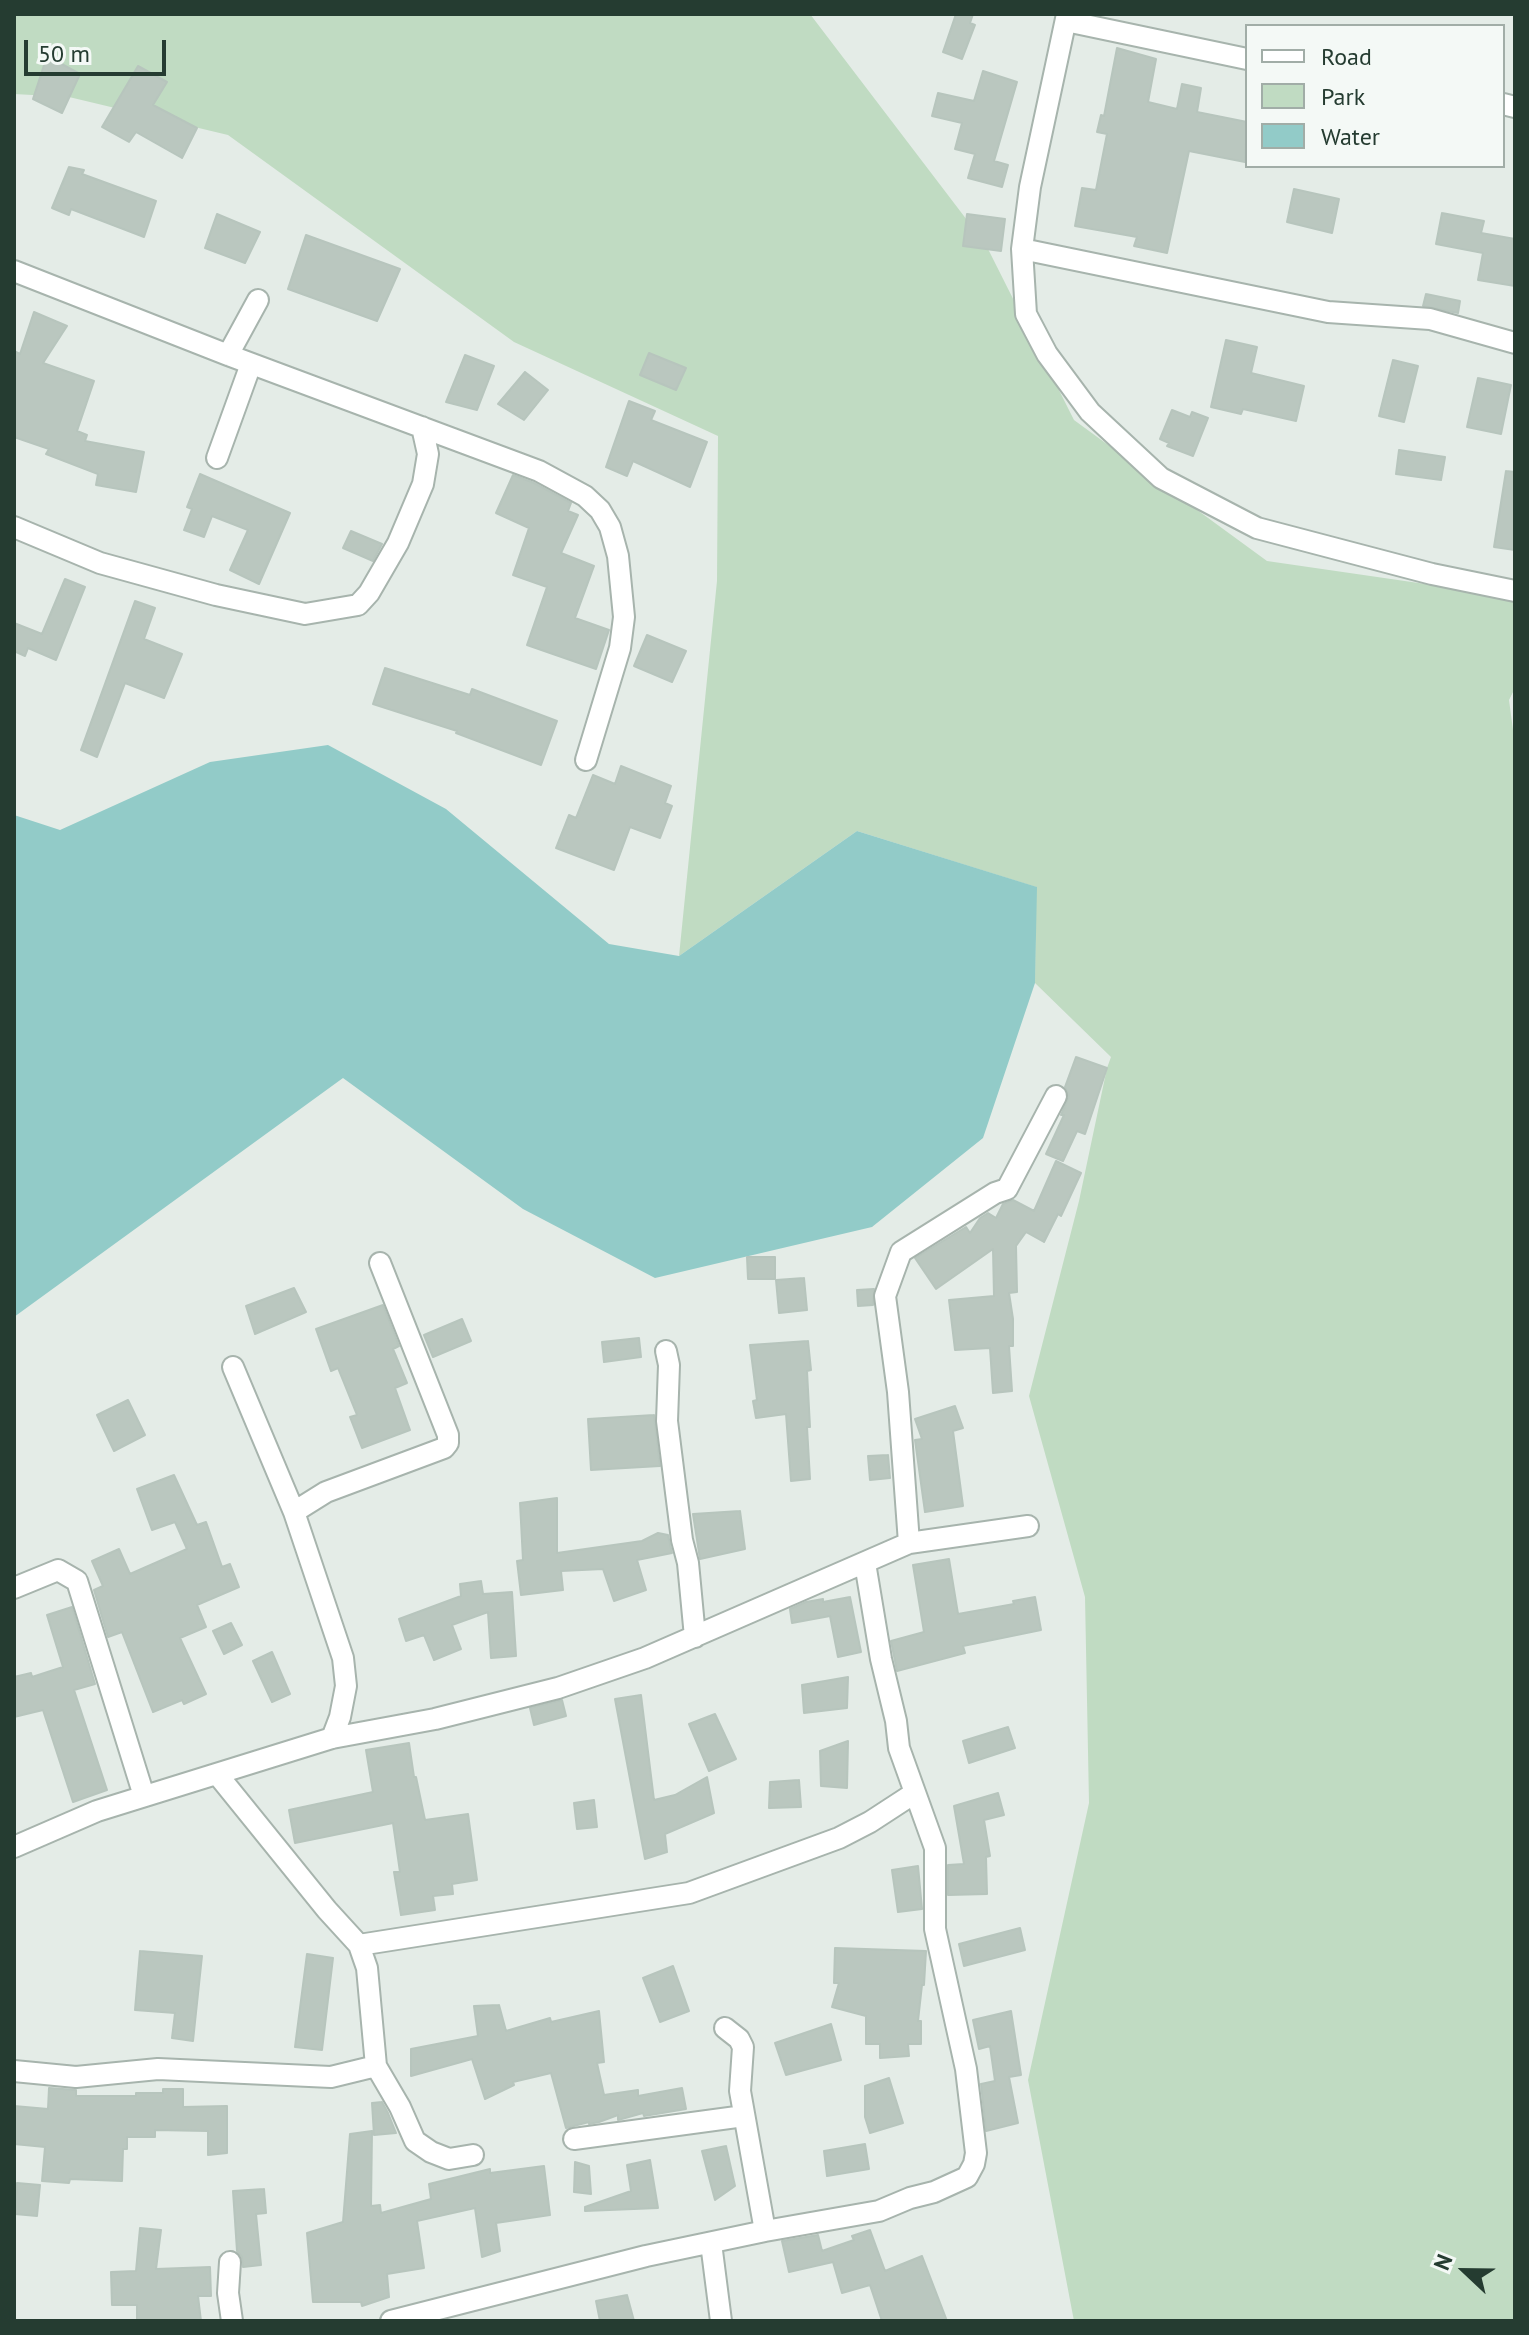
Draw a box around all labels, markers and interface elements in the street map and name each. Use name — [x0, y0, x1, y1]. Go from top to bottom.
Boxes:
scale bar — [28, 24, 170, 74]
legend — [1245, 24, 1505, 168]
text: 50 m — [38, 38, 90, 69]
text: Road — [1321, 41, 1372, 72]
text: Park — [1321, 81, 1365, 112]
text: Water — [1321, 121, 1380, 152]
north arrow — [1425, 2231, 1505, 2311]
text: N — [1427, 2250, 1458, 2274]

